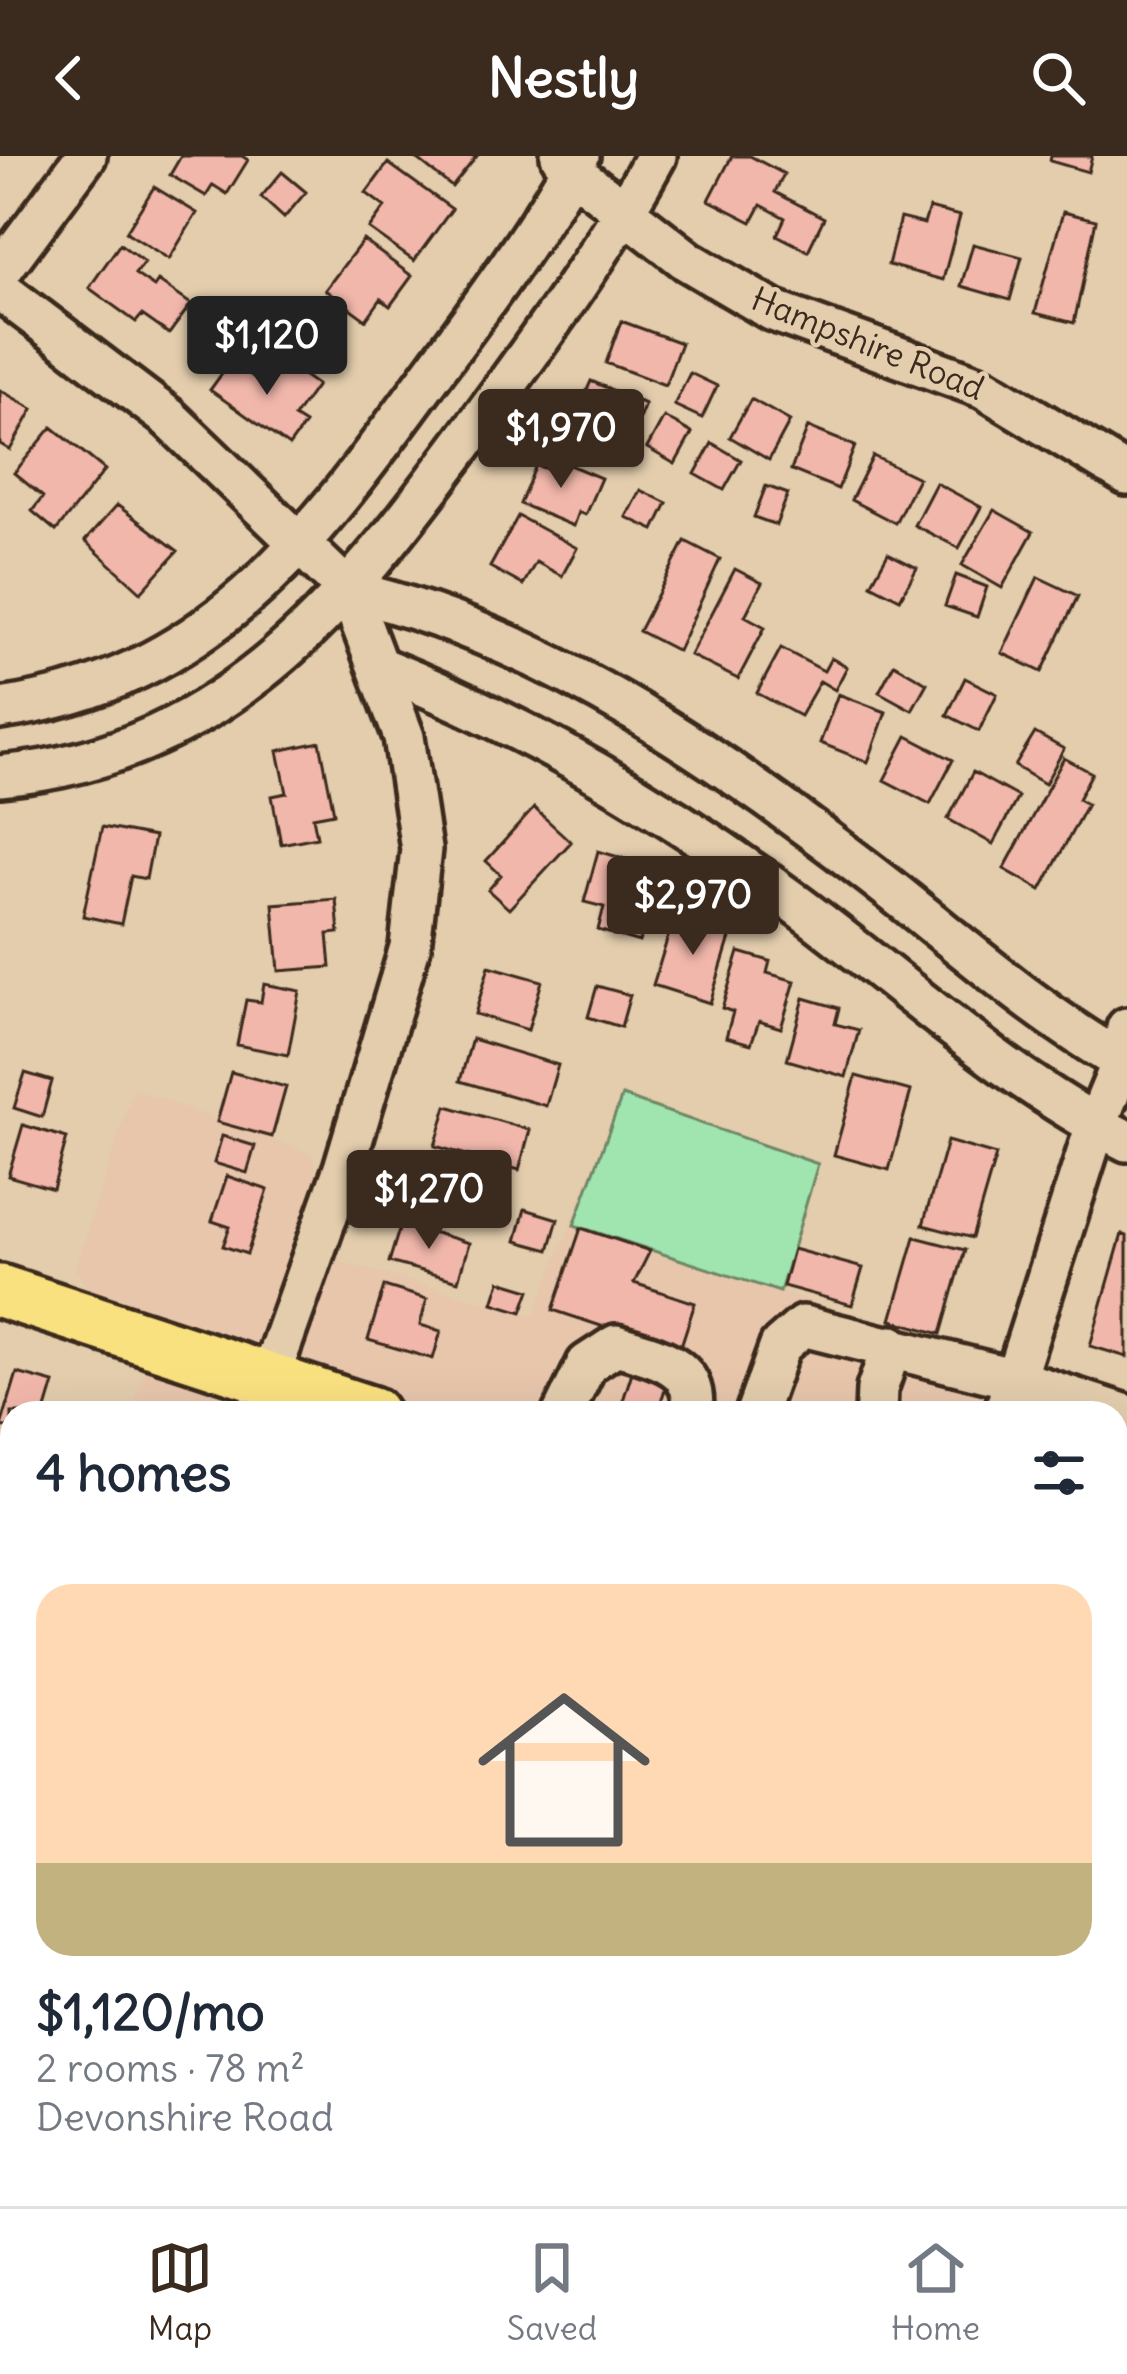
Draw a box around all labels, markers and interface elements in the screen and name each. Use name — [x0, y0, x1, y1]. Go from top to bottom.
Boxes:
text: Nestly — [488, 44, 639, 112]
icon: back — [36, 45, 102, 111]
icon: search — [1025, 45, 1091, 111]
street label: Hampshire Road — [746, 277, 990, 409]
pin: $1,120 — [169, 296, 365, 398]
text: $1,120 — [214, 310, 320, 359]
pin: $1,970 — [463, 389, 659, 491]
text: $1,970 — [505, 403, 617, 452]
pin: $2,970 — [595, 856, 791, 958]
text: $2,970 — [634, 870, 752, 919]
pin: $1,270 — [331, 1150, 527, 1252]
text: $1,270 — [374, 1164, 484, 1213]
icon: filters — [1026, 1440, 1092, 1506]
text: 4 homes — [36, 1441, 231, 1505]
icon: home — [456, 1662, 672, 1878]
text: $1,120/mo — [36, 1980, 265, 2044]
text: 2 rooms · 78 m² — [36, 2044, 305, 2093]
text: Devonshire Road — [36, 2093, 334, 2142]
tab: Map — [147, 2235, 213, 2349]
tab: Saved — [507, 2235, 597, 2349]
tab: Home — [891, 2235, 980, 2349]

